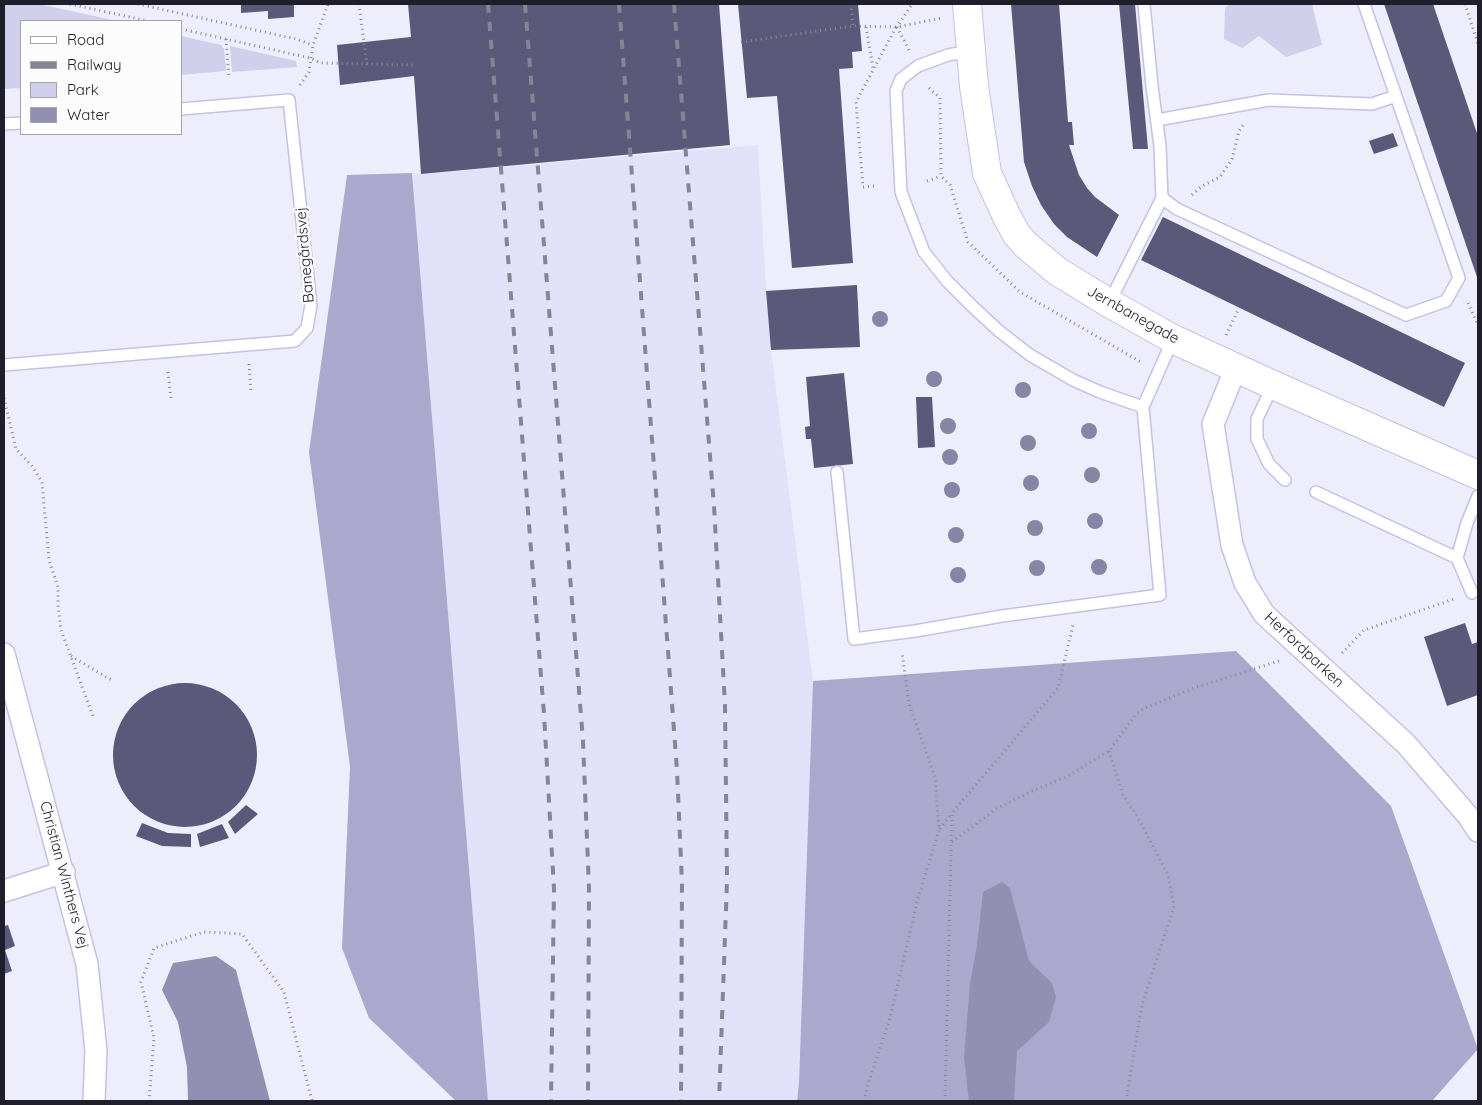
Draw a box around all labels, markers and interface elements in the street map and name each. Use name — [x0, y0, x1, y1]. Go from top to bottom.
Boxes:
legend — [20, 20, 182, 135]
text: Road — [67, 30, 104, 49]
text: Railway — [67, 55, 122, 74]
text: Park — [67, 80, 99, 99]
text: Water — [67, 105, 110, 124]
street label: Banegårdsvej — [292, 206, 318, 304]
street label: Jernbanegade — [1084, 282, 1182, 348]
street label: Herfordparken — [1260, 609, 1348, 691]
street label: Christian Winthers Vej — [36, 799, 92, 951]

